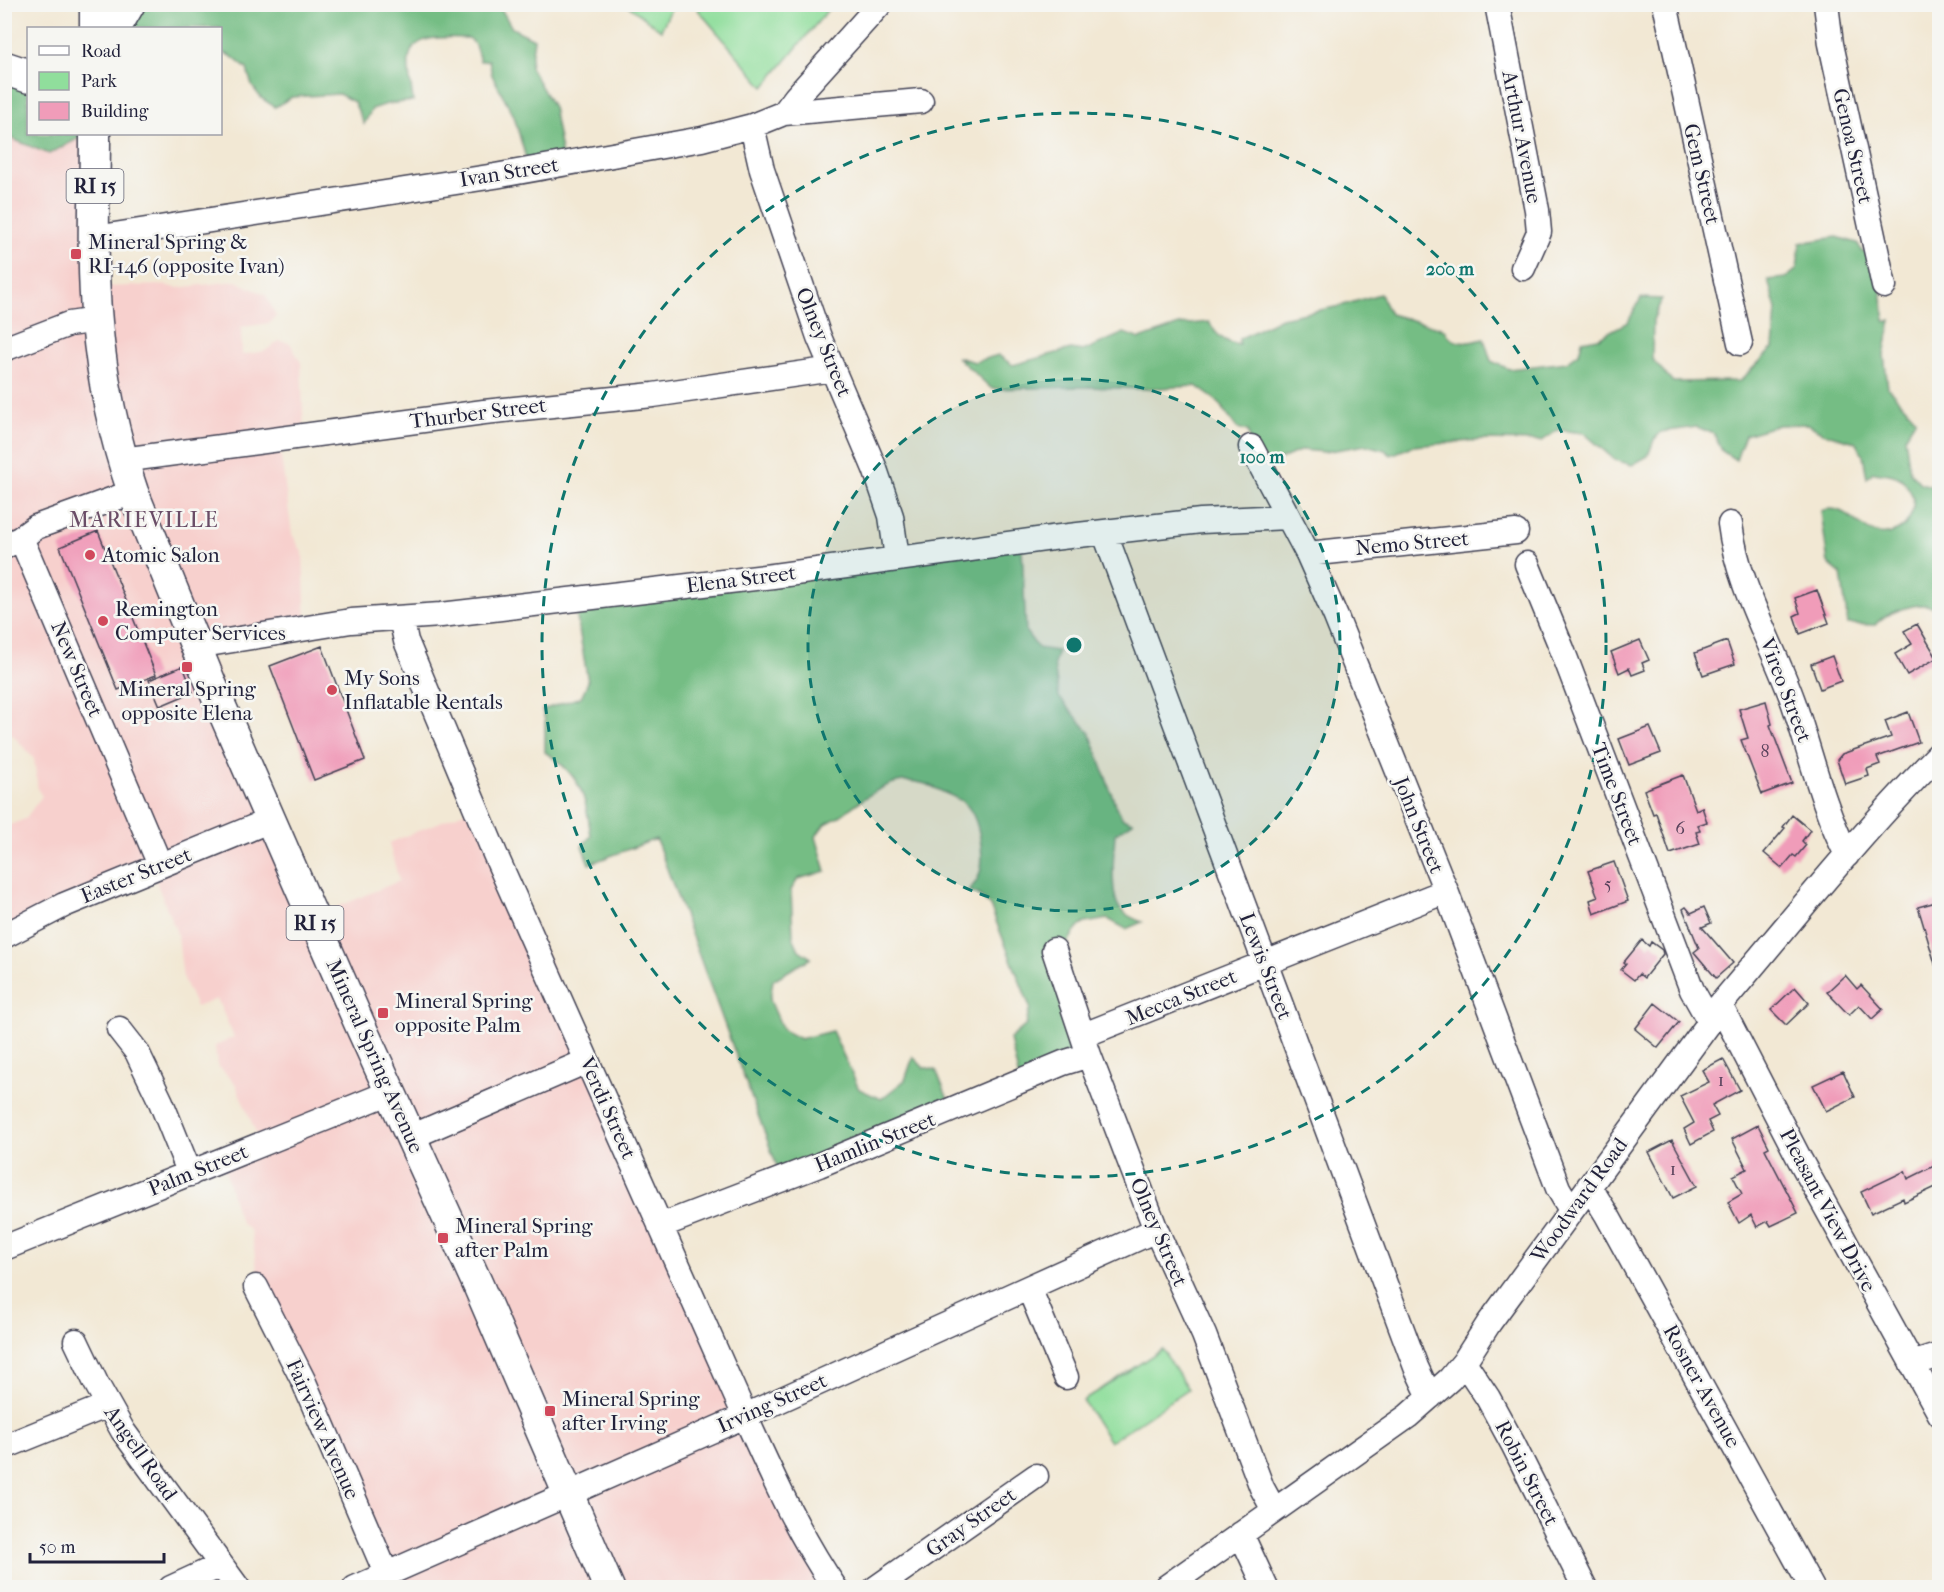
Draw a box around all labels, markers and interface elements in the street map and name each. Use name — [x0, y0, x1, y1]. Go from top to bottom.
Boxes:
legend — [27, 27, 222, 135]
text: Road — [81, 41, 121, 62]
street label: Arthur Avenue — [1497, 68, 1547, 205]
text: Park — [81, 71, 118, 92]
street label: Genoa Street — [1828, 86, 1878, 206]
text: Building — [81, 101, 149, 122]
street label: Gem Street — [1679, 121, 1725, 227]
street label: Ivan Street — [458, 152, 561, 192]
road number: RI 15 — [66, 169, 124, 203]
place label: Mineral Spring & RI-146 (opposite Ivan) — [88, 230, 285, 278]
marker: Mineral Spring & RI-146 (opposite Ivan) — [69, 247, 83, 261]
text: 200 m — [1426, 259, 1475, 280]
street label: Olney Street — [791, 284, 857, 401]
street label: Thurber Street — [408, 393, 548, 433]
text: 100 m — [1239, 447, 1286, 468]
district label: MARIEVILLE — [69, 507, 219, 533]
street label: Nemo Street — [1354, 526, 1470, 560]
place label: Atomic Salon — [101, 543, 220, 567]
marker: Atomic Salon — [83, 548, 97, 562]
street label: Elena Street — [685, 560, 798, 598]
place label: Remington Computer Services — [115, 597, 286, 645]
marker: Remington Computer Services — [96, 614, 110, 628]
street label: New Street — [46, 618, 108, 721]
street label: Vireo Street — [1755, 634, 1817, 746]
centre of rings — [1064, 635, 1084, 655]
marker: Mineral Spring opposite Elena — [180, 660, 194, 674]
place label: My Sons Inflatable Rentals — [344, 666, 503, 714]
place label: Mineral Spring opposite Elena — [118, 677, 257, 725]
marker: My Sons Inflatable Rentals — [325, 683, 339, 697]
street label: Time Street — [1587, 739, 1648, 849]
house number: 8 — [1760, 741, 1770, 762]
street label: John Street — [1388, 771, 1449, 877]
house number: 6 — [1675, 818, 1685, 839]
street label: Easter Street — [77, 842, 195, 908]
house number: 5 — [1604, 874, 1612, 895]
road number: RI 15 — [286, 906, 344, 940]
street label: Lewis Street — [1235, 909, 1298, 1023]
street label: Mineral Spring Avenue — [321, 955, 429, 1157]
street label: Mecca Street — [1122, 964, 1240, 1030]
place label: Mineral Spring opposite Palm — [395, 989, 533, 1037]
marker: Mineral Spring opposite Palm — [376, 1006, 390, 1020]
street label: Verdi Street — [574, 1052, 641, 1163]
house number: 1 — [1718, 1070, 1724, 1091]
street label: Hamlin Street — [811, 1107, 939, 1177]
street label: Pleasant View Drive — [1775, 1124, 1881, 1296]
street label: Woodward Road — [1525, 1133, 1633, 1268]
street label: Palm Street — [145, 1139, 252, 1201]
house number: 1 — [1670, 1159, 1676, 1180]
street label: Olney Street — [1125, 1174, 1193, 1290]
place label: Mineral Spring after Palm — [455, 1214, 593, 1262]
marker: Mineral Spring after Palm — [436, 1231, 450, 1245]
street label: Rosner Avenue — [1658, 1320, 1746, 1452]
street label: Fairview Avenue — [281, 1355, 365, 1503]
street label: Irving Street — [714, 1368, 831, 1438]
place label: Mineral Spring after Irving — [562, 1387, 700, 1435]
street label: Angell Road — [99, 1400, 183, 1505]
marker: Mineral Spring after Irving — [543, 1404, 557, 1418]
street label: Robin Street — [1490, 1416, 1564, 1530]
street label: Gray Street — [921, 1482, 1021, 1562]
scale bar — [30, 1526, 164, 1564]
text: 50 m — [39, 1537, 76, 1558]

